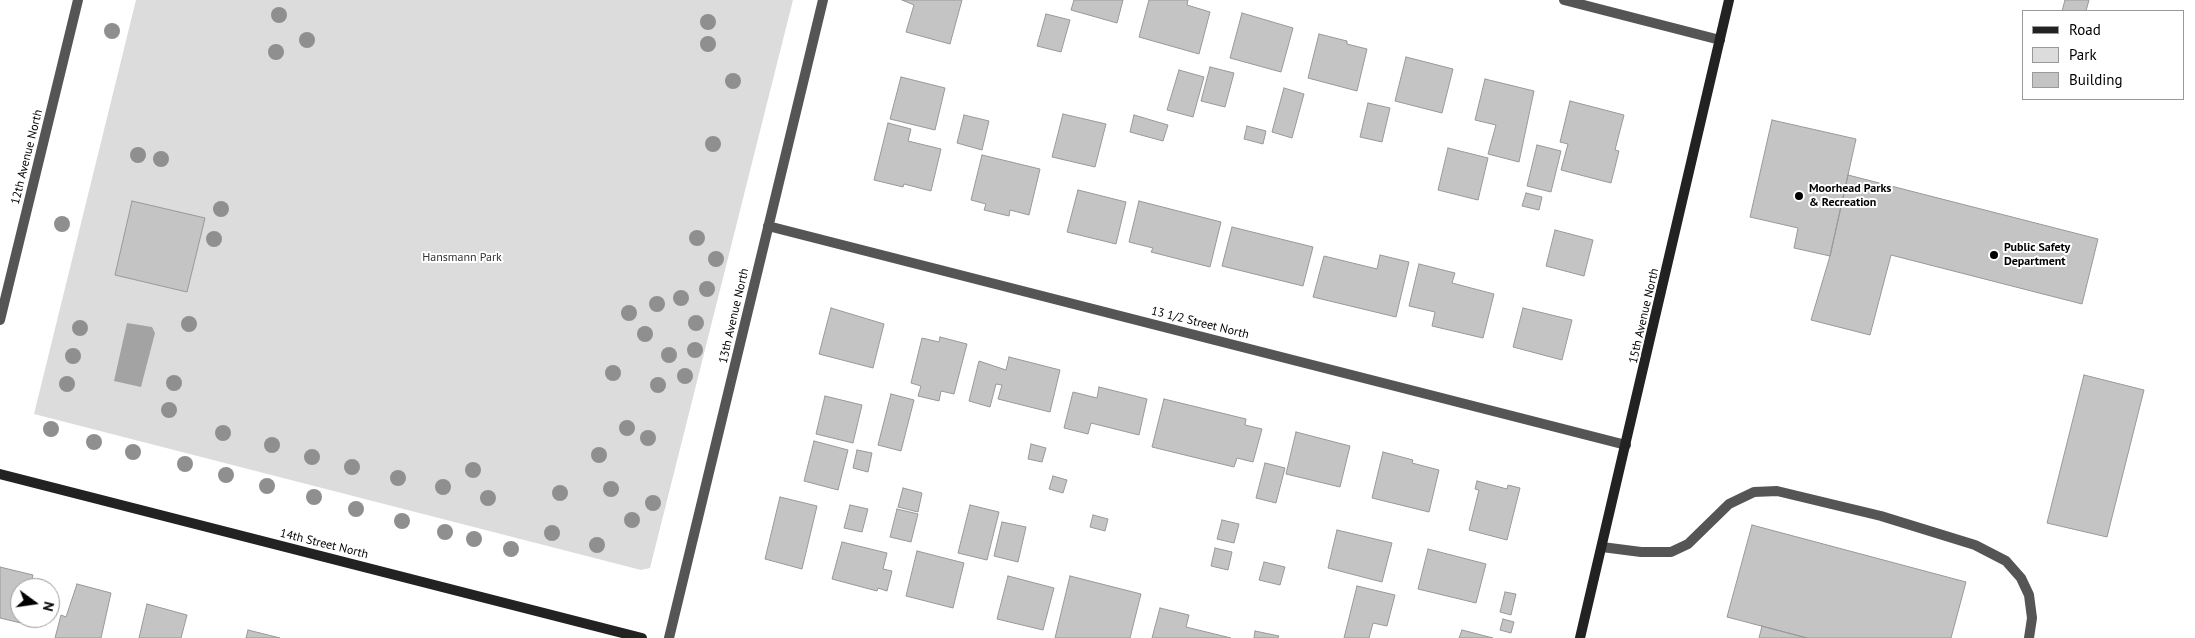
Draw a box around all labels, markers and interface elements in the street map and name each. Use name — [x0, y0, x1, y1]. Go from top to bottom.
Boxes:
legend — [2022, 10, 2185, 100]
text: Road — [2069, 20, 2101, 39]
text: Park — [2069, 45, 2097, 64]
text: Building — [2069, 70, 2123, 89]
street label: 12th Avenue North — [8, 108, 46, 206]
place label: Moorhead Parks & Recreation — [1809, 182, 1891, 210]
marker: Moorhead Parks & Recreation — [1793, 190, 1805, 202]
place label: Public Safety Department — [2004, 241, 2070, 269]
marker: Public Safety Department — [1988, 249, 2000, 261]
park label: Hansmann Park — [422, 251, 502, 265]
street label: 13th Avenue North — [716, 267, 752, 365]
street label: 15th Avenue North — [1626, 267, 1662, 365]
street label: 13 1/2 Street North — [1150, 304, 1250, 342]
street label: 14th Street North — [278, 526, 370, 562]
north arrow — [10, 578, 60, 628]
text: N — [39, 600, 58, 613]

